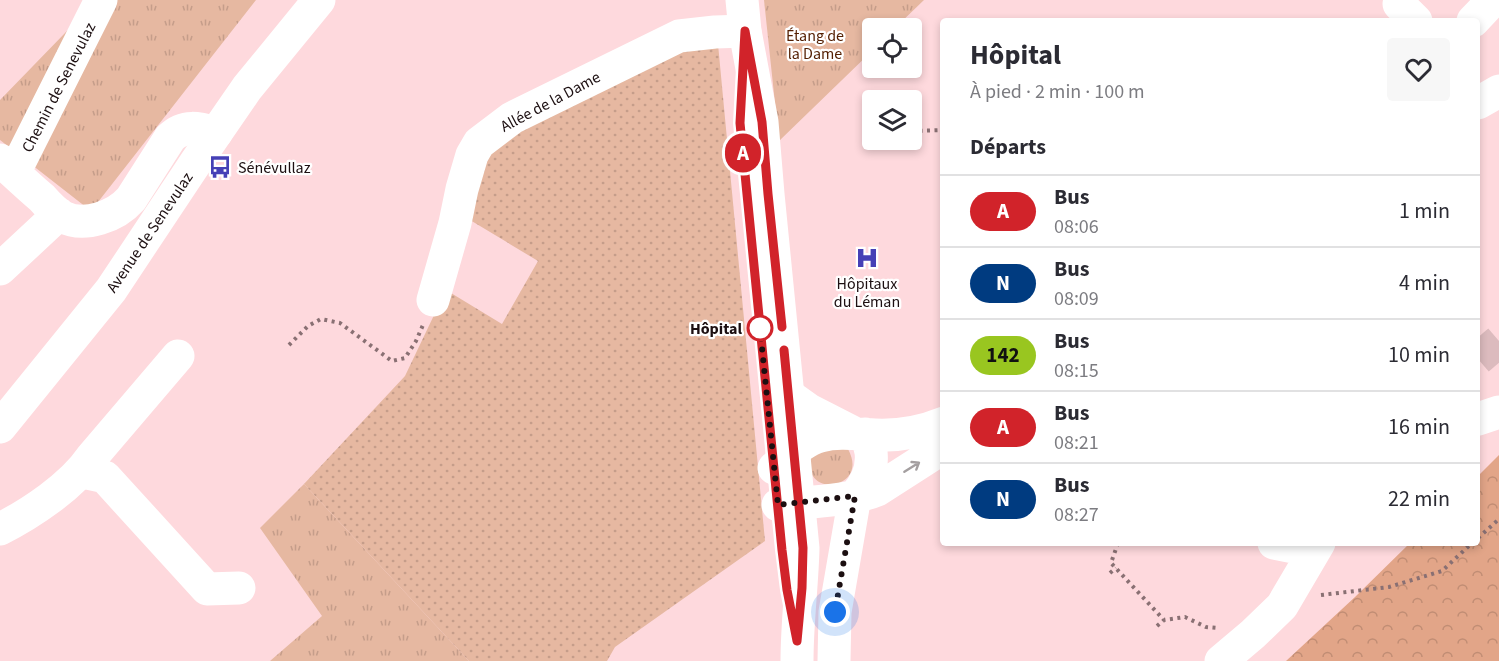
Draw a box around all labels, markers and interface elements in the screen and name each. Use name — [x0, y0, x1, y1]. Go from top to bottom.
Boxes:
street label: Chemin de Senevulaz — [17, 18, 101, 156]
map controls — [862, 18, 922, 150]
button: locate — [862, 18, 922, 78]
park label: Étang de la Dame — [786, 25, 844, 65]
text: Hôpital — [970, 35, 1061, 75]
button: heart — [1387, 38, 1450, 101]
street label: Allée de la Dame — [497, 66, 604, 138]
text: À pied · 2 min · 100 m — [970, 78, 1145, 106]
button: layers — [862, 90, 922, 150]
text: Départs — [970, 131, 1046, 163]
line badge: A — [724, 134, 762, 172]
text: A — [737, 138, 749, 168]
bus stop icon: Sénévullaz — [207, 154, 233, 180]
place label: Sénévullaz — [238, 157, 311, 179]
street label: Avenue de Senevulaz — [101, 168, 198, 297]
text: Bus — [1054, 181, 1090, 213]
text: 1 min — [1399, 195, 1450, 227]
text: A — [997, 196, 1009, 226]
text: 08:06 — [1054, 213, 1099, 241]
hospital icon: Hôpitaux du Léman — [854, 245, 880, 271]
text: Bus — [1054, 253, 1090, 285]
text: 4 min — [1399, 267, 1450, 299]
text: N — [996, 268, 1010, 298]
place label: Hôpitaux du Léman — [834, 273, 900, 313]
text: 08:09 — [1054, 285, 1099, 313]
marker: Hôpital — [747, 315, 773, 341]
place label: Hôpital — [690, 318, 742, 340]
text: Bus — [1054, 325, 1090, 357]
text: 10 min — [1388, 339, 1450, 371]
text: 142 — [986, 340, 1020, 370]
text: 08:15 — [1054, 357, 1099, 385]
text: Bus — [1054, 397, 1090, 429]
text: 16 min — [1388, 411, 1450, 443]
text: A — [997, 412, 1009, 442]
text: 08:21 — [1054, 429, 1099, 457]
one-way arrow — [903, 461, 920, 473]
text: Bus — [1054, 469, 1090, 501]
text: 22 min — [1388, 483, 1450, 515]
text: N — [996, 484, 1010, 514]
text: 08:27 — [1054, 501, 1099, 529]
your location — [820, 597, 850, 627]

